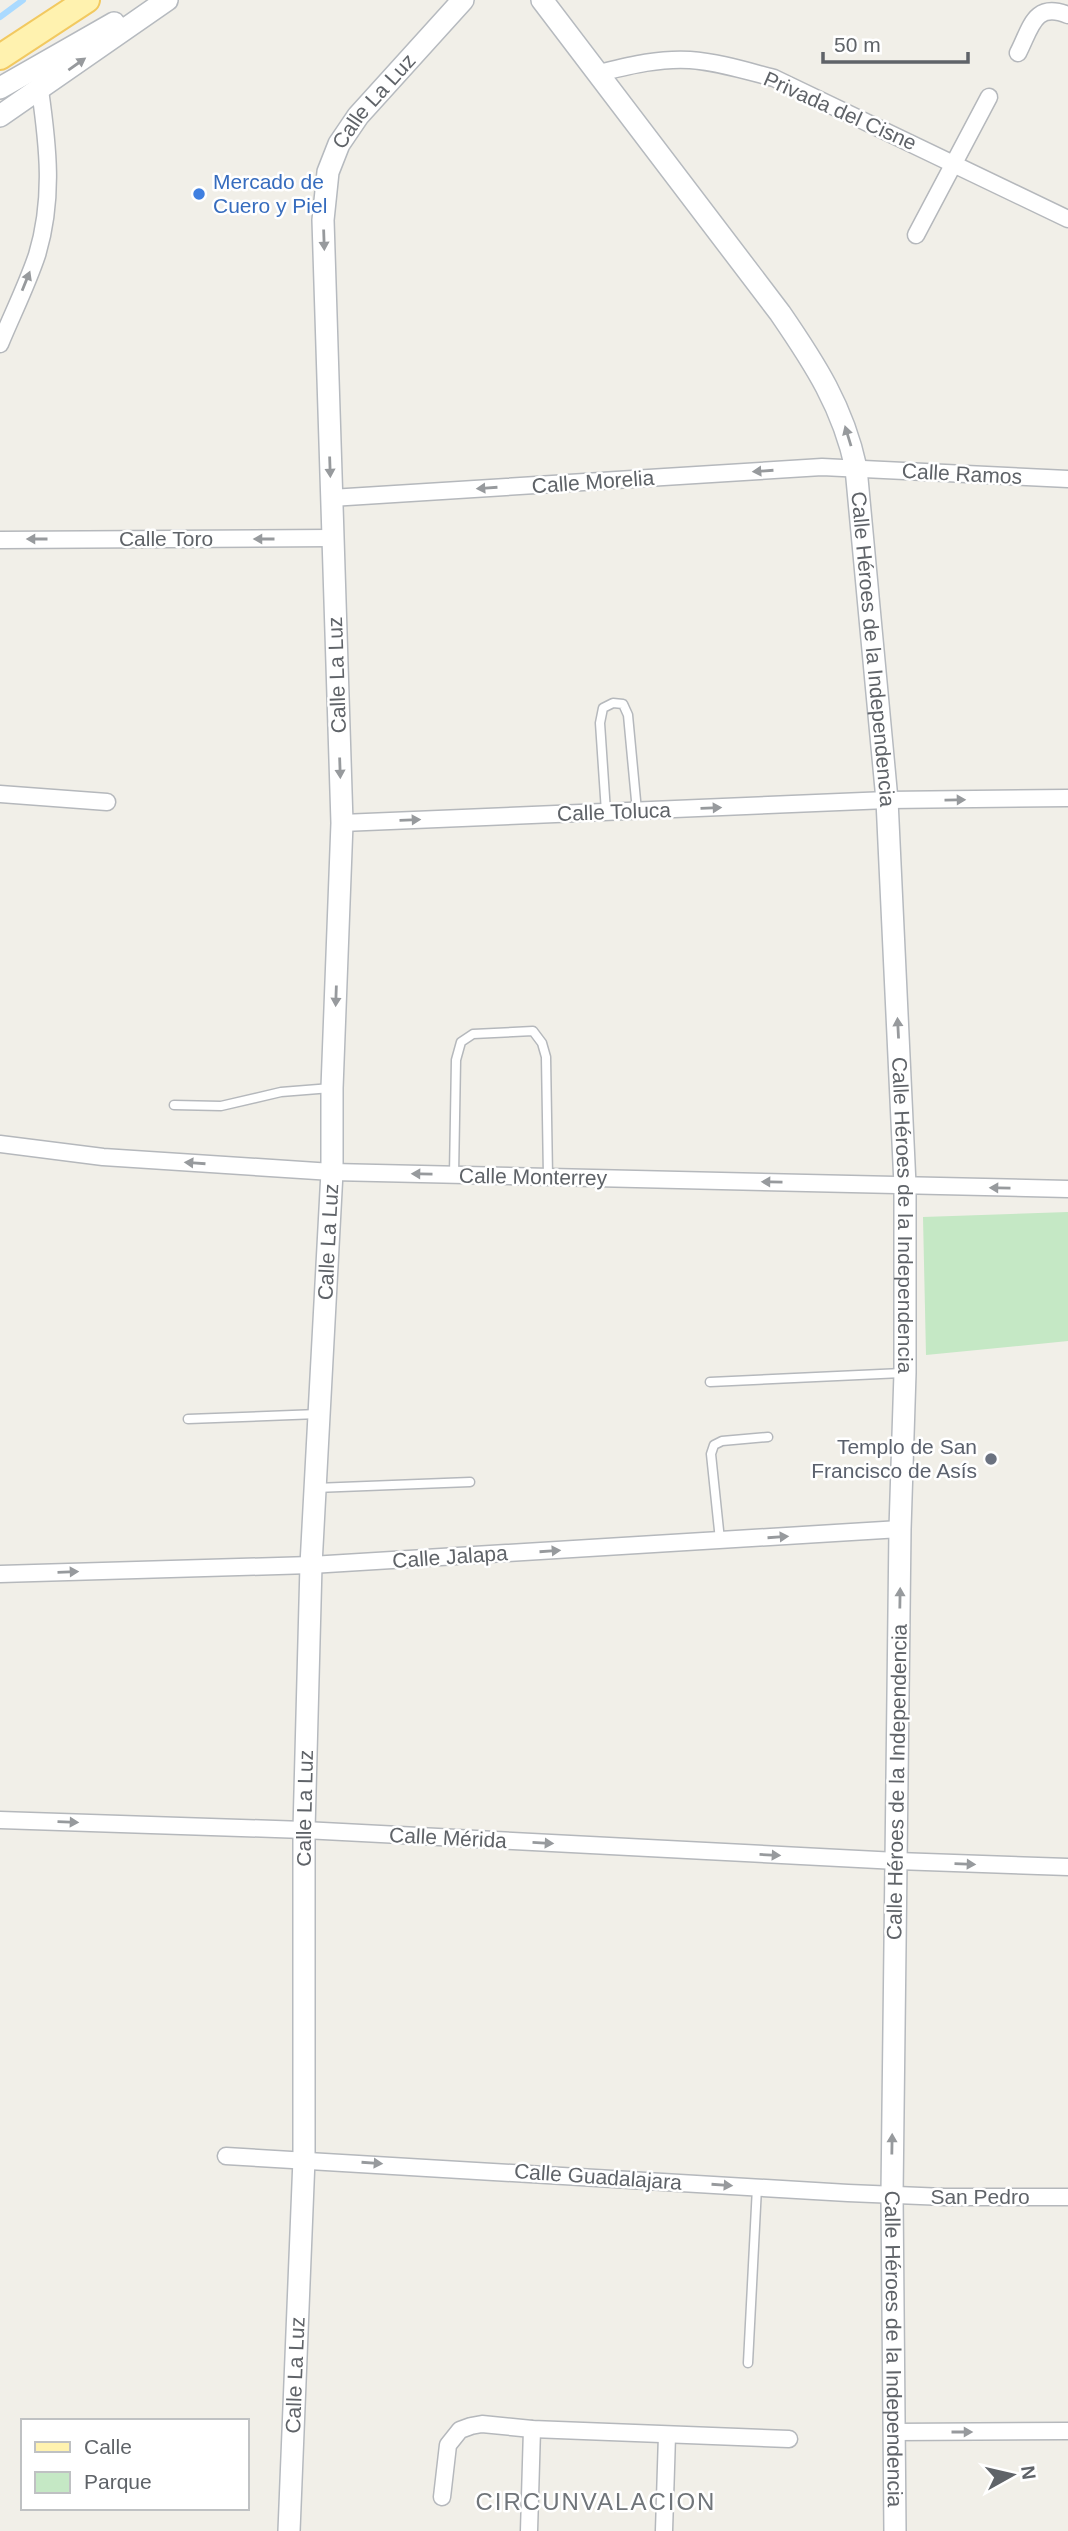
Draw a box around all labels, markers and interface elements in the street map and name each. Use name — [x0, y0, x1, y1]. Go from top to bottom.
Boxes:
scale bar — [823, 21, 968, 65]
text: 50 m — [834, 33, 881, 56]
street label: Calle La Luz — [327, 49, 420, 153]
one-way arrow — [68, 57, 86, 71]
street label: Privada del Cisne — [760, 67, 920, 155]
place label: Mercado de Cuero y Piel — [213, 170, 327, 217]
marker: Mercado de Cuero y Piel — [191, 186, 207, 202]
one-way arrow — [318, 229, 329, 251]
one-way arrow — [20, 271, 32, 291]
one-way arrow — [842, 425, 852, 446]
one-way arrow — [325, 457, 336, 479]
street label: Calle Ramos — [901, 459, 1023, 488]
street label: Calle Morelia — [531, 466, 655, 497]
one-way arrow — [752, 466, 774, 477]
one-way arrow — [476, 483, 498, 494]
street label: Calle Héroes de la Independencia — [847, 490, 899, 808]
street label: Calle Toro — [119, 527, 213, 550]
one-way arrow — [253, 533, 275, 545]
one-way arrow — [25, 534, 47, 545]
street label: Calle La Luz — [323, 616, 350, 734]
one-way arrow — [334, 757, 346, 779]
one-way arrow — [945, 794, 967, 805]
street label: Calle Toluca — [557, 798, 672, 825]
one-way arrow — [700, 802, 722, 813]
one-way arrow — [399, 815, 421, 826]
one-way arrow — [330, 985, 341, 1007]
one-way arrow — [892, 1017, 903, 1039]
street label: Calle Héroes de la Independencia — [888, 1056, 917, 1374]
one-way arrow — [184, 1157, 206, 1168]
street label: Calle Monterrey — [459, 1164, 608, 1189]
one-way arrow — [411, 1168, 433, 1180]
one-way arrow — [761, 1176, 783, 1188]
one-way arrow — [989, 1182, 1011, 1193]
street label: Calle La Luz — [313, 1183, 342, 1301]
place label: Templo de San Francisco de Asís — [811, 1435, 977, 1482]
marker: Templo de San Francisco de Asís — [983, 1451, 999, 1467]
one-way arrow — [767, 1531, 789, 1542]
street label: Calle Jalapa — [392, 1541, 509, 1572]
one-way arrow — [540, 1545, 562, 1556]
one-way arrow — [57, 1566, 79, 1578]
one-way arrow — [894, 1587, 906, 1609]
street label: Calle Héroes de la Independencia — [882, 1623, 911, 1940]
street label: Calle La Luz — [292, 1750, 317, 1867]
one-way arrow — [57, 1816, 79, 1828]
street label: Calle Mérida — [389, 1823, 508, 1852]
one-way arrow — [533, 1838, 555, 1849]
one-way arrow — [760, 1849, 782, 1860]
one-way arrow — [954, 1858, 976, 1869]
one-way arrow — [887, 2133, 898, 2155]
one-way arrow — [362, 2158, 384, 2169]
street label: Calle Guadalajara — [513, 2159, 683, 2194]
one-way arrow — [711, 2180, 733, 2191]
street label: San Pedro — [930, 2185, 1030, 2208]
street label: Calle Héroes de la Independencia — [881, 2190, 907, 2508]
street label: Calle La Luz — [281, 2316, 309, 2434]
legend — [21, 2419, 248, 2510]
one-way arrow — [952, 2426, 974, 2438]
text: Calle — [84, 2435, 132, 2458]
north arrow — [977, 2440, 1047, 2510]
text: N — [1017, 2464, 1040, 2481]
text: Parque — [84, 2470, 152, 2493]
district label: CIRCUNVALACION — [476, 2488, 716, 2515]

